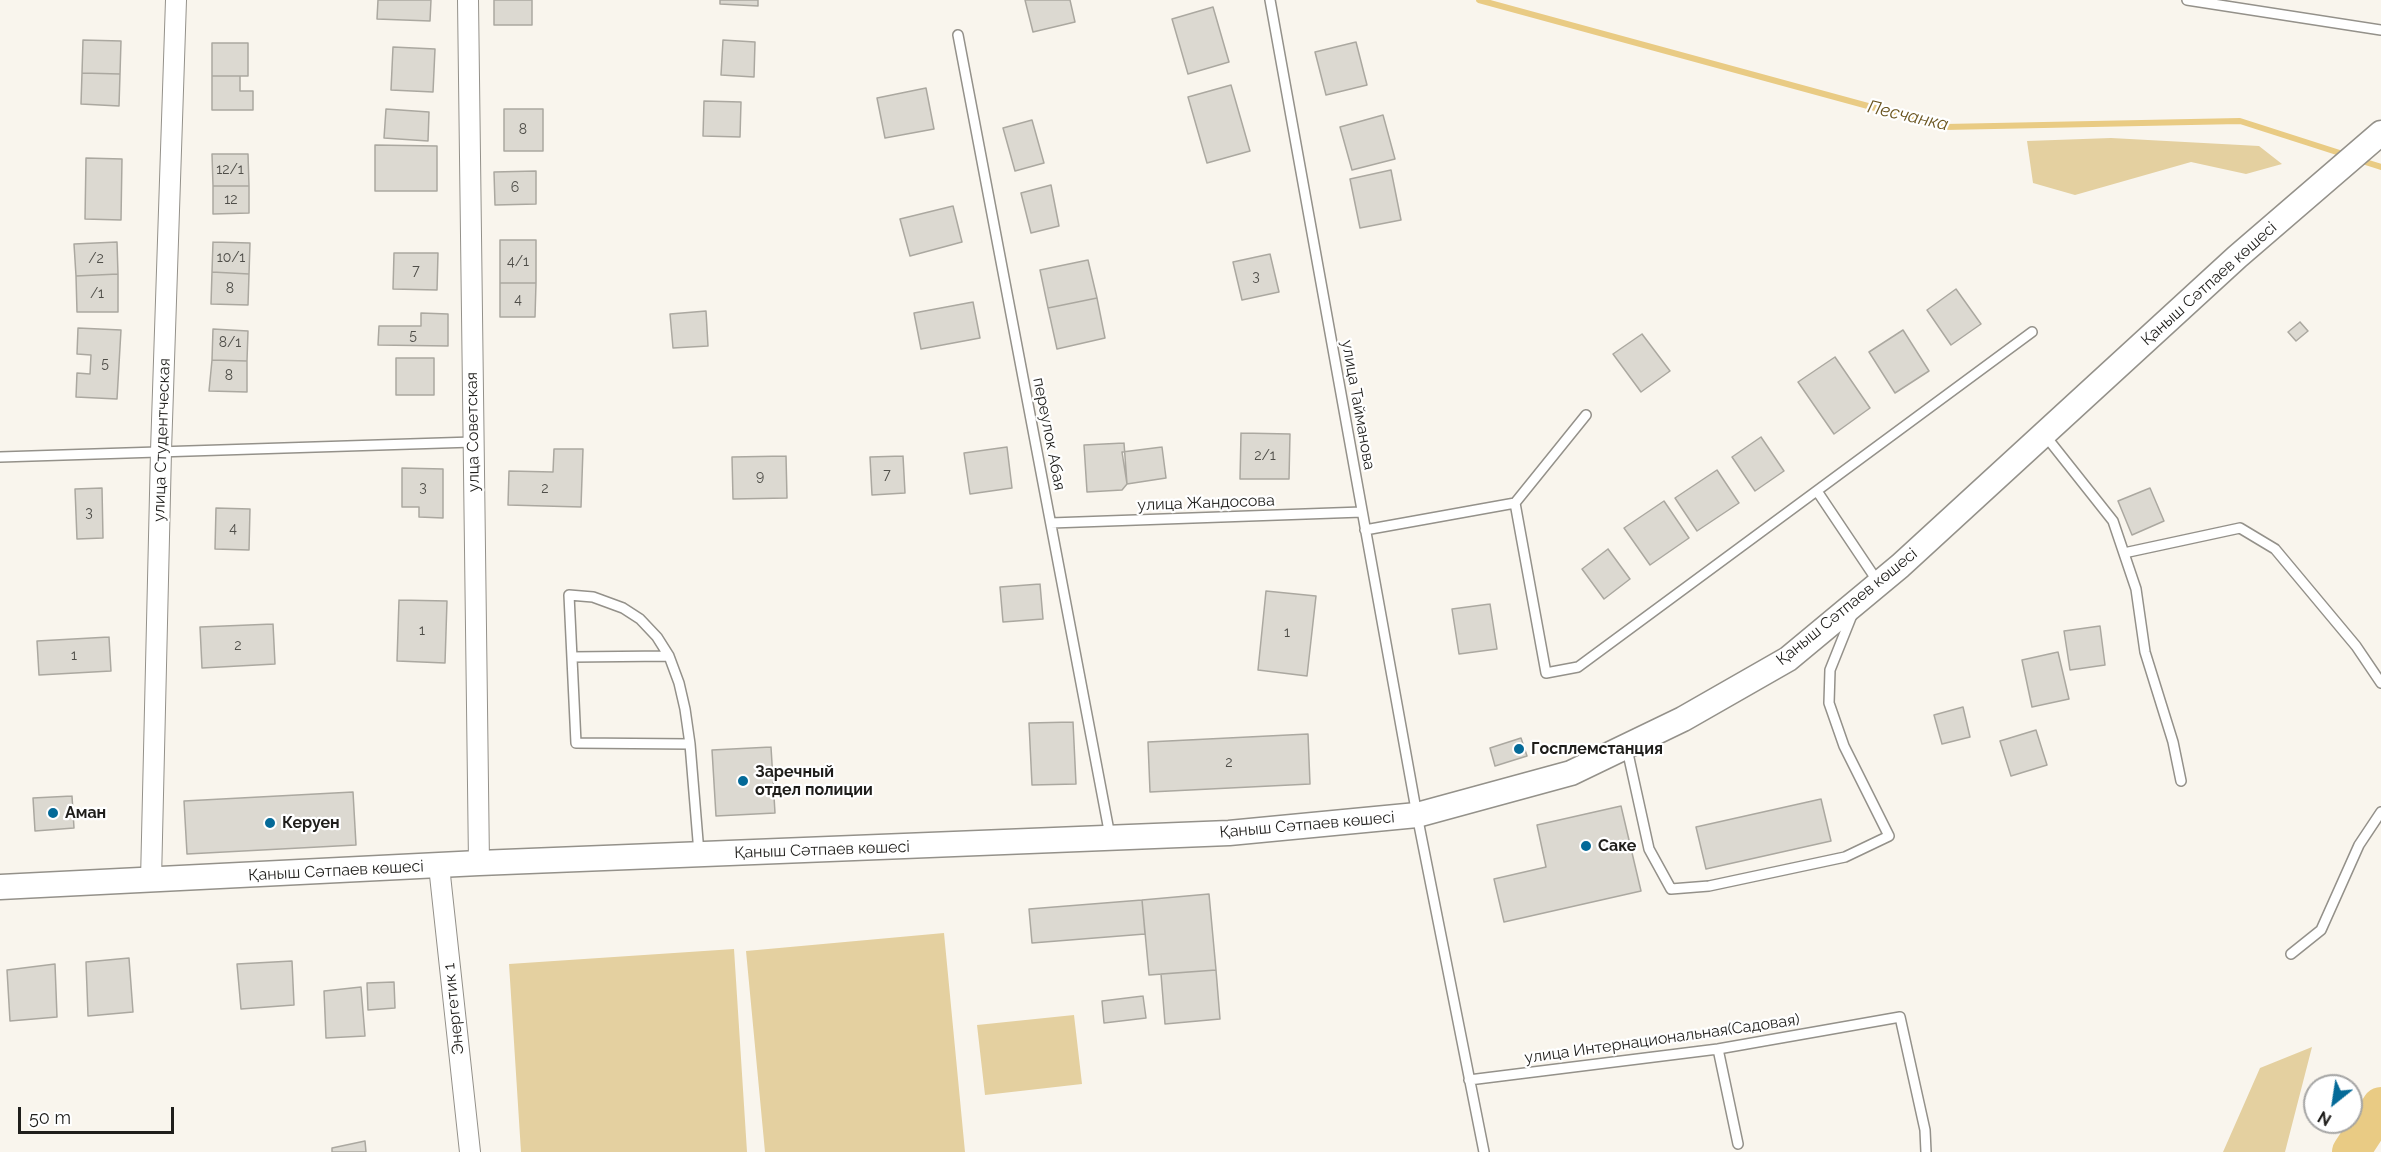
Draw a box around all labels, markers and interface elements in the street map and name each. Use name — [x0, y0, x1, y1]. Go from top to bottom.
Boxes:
water label: Песчанка — [1866, 96, 1950, 136]
house number: 8 — [519, 122, 527, 138]
house number: 12/1 — [216, 162, 244, 178]
house number: 6 — [511, 180, 519, 196]
house number: 12 — [224, 192, 238, 208]
street label: Қаныш Сәтпаев көшесі — [2137, 218, 2281, 350]
house number: 10/1 — [217, 250, 245, 266]
house number: /2 — [88, 251, 104, 267]
house number: 4/1 — [507, 254, 529, 270]
house number: 7 — [412, 263, 420, 279]
house number: 3 — [1252, 269, 1260, 285]
house number: 8 — [226, 281, 234, 297]
house number: /1 — [90, 286, 104, 302]
house number: 4 — [514, 292, 522, 308]
house number: 5 — [409, 328, 417, 344]
house number: 8/1 — [219, 335, 241, 351]
street label: улица Тайманова — [1337, 338, 1379, 472]
house number: 5 — [101, 356, 109, 372]
street label: улица Студентческая — [150, 358, 174, 522]
house number: 8 — [225, 368, 233, 384]
street label: улца Советская — [462, 372, 484, 492]
street label: переулок Абая — [1029, 376, 1069, 492]
house number: 2/1 — [1254, 448, 1276, 464]
house number: 7 — [883, 467, 891, 483]
house number: 9 — [756, 469, 764, 485]
house number: 3 — [419, 480, 427, 496]
house number: 2 — [541, 481, 549, 497]
street label: улица Жандосова — [1137, 491, 1275, 515]
house number: 3 — [85, 505, 93, 521]
house number: 4 — [229, 521, 237, 537]
street label: Қаныш Сәтпаев көшесі — [1773, 544, 1921, 670]
house number: 1 — [419, 623, 425, 639]
house number: 1 — [1284, 625, 1290, 641]
house number: 2 — [234, 638, 242, 654]
house number: 1 — [71, 648, 77, 664]
place label: Госплемстанция — [1531, 739, 1663, 759]
marker: Госплемстанция — [1512, 742, 1526, 756]
house number: 2 — [1225, 755, 1233, 771]
place label: Заречный отдел полиции — [755, 762, 873, 800]
marker: Заречный отдел полиции — [736, 774, 750, 788]
place label: Аман — [65, 803, 106, 823]
marker: Аман — [46, 806, 60, 820]
street label: Қаныш Сәтпаев көшесі — [1219, 808, 1395, 842]
place label: Керуен — [282, 813, 340, 833]
marker: Керуен — [263, 816, 277, 830]
place label: Саке — [1598, 836, 1636, 856]
street label: Қаныш Сәтпаев көшесі — [734, 837, 910, 863]
marker: Саке — [1579, 839, 1593, 853]
street label: Қаныш Сәтпаев көшесі — [248, 857, 424, 885]
street label: Энергетик 1 — [440, 962, 468, 1056]
street label: улица Интернациональная(Садовая) — [1523, 1010, 1801, 1068]
north arrow — [2303, 1074, 2363, 1134]
scale bar — [21, 1095, 177, 1133]
text: 50 m — [29, 1107, 71, 1128]
text: N — [2315, 1107, 2335, 1130]

